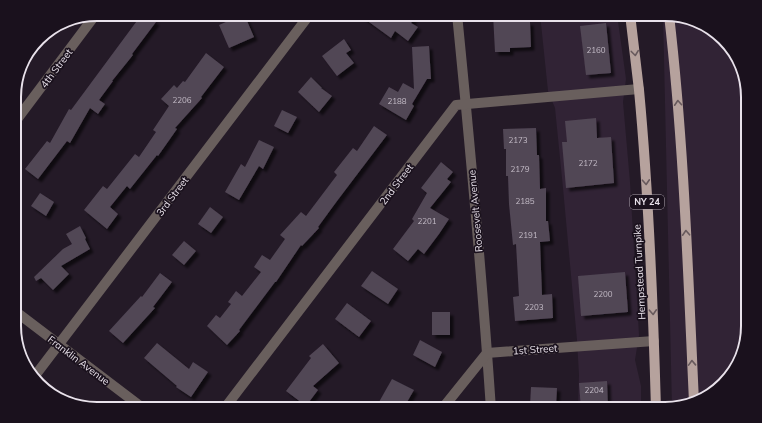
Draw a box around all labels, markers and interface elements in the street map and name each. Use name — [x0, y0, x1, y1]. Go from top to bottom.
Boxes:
house number: 2160 — [586, 45, 606, 55]
street label: 4th Street — [37, 46, 76, 90]
one-way arrow — [630, 50, 639, 56]
house number: 2206 — [172, 95, 192, 105]
house number: 2188 — [387, 96, 407, 106]
one-way arrow — [673, 100, 682, 106]
house number: 2173 — [508, 135, 528, 145]
house number: 2172 — [578, 158, 598, 168]
street label: 2nd Street — [377, 161, 416, 207]
house number: 2179 — [510, 164, 530, 174]
street label: Roosevelt Avenue — [465, 169, 486, 253]
street label: 3rd Street — [153, 174, 192, 219]
one-way arrow — [642, 179, 650, 185]
road number: NY 24 — [630, 195, 664, 209]
house number: 2185 — [515, 196, 535, 206]
house number: 2201 — [417, 216, 437, 226]
street label: Hempstead Turnpike — [631, 224, 648, 320]
house number: 2191 — [518, 230, 538, 240]
one-way arrow — [682, 230, 690, 236]
house number: 2200 — [593, 289, 613, 299]
house number: 2203 — [524, 302, 544, 312]
one-way arrow — [648, 309, 657, 315]
street label: Franklin Avenue — [45, 333, 112, 388]
street label: 1st Street — [512, 341, 558, 358]
one-way arrow — [688, 360, 696, 366]
house number: 2204 — [584, 385, 604, 395]

